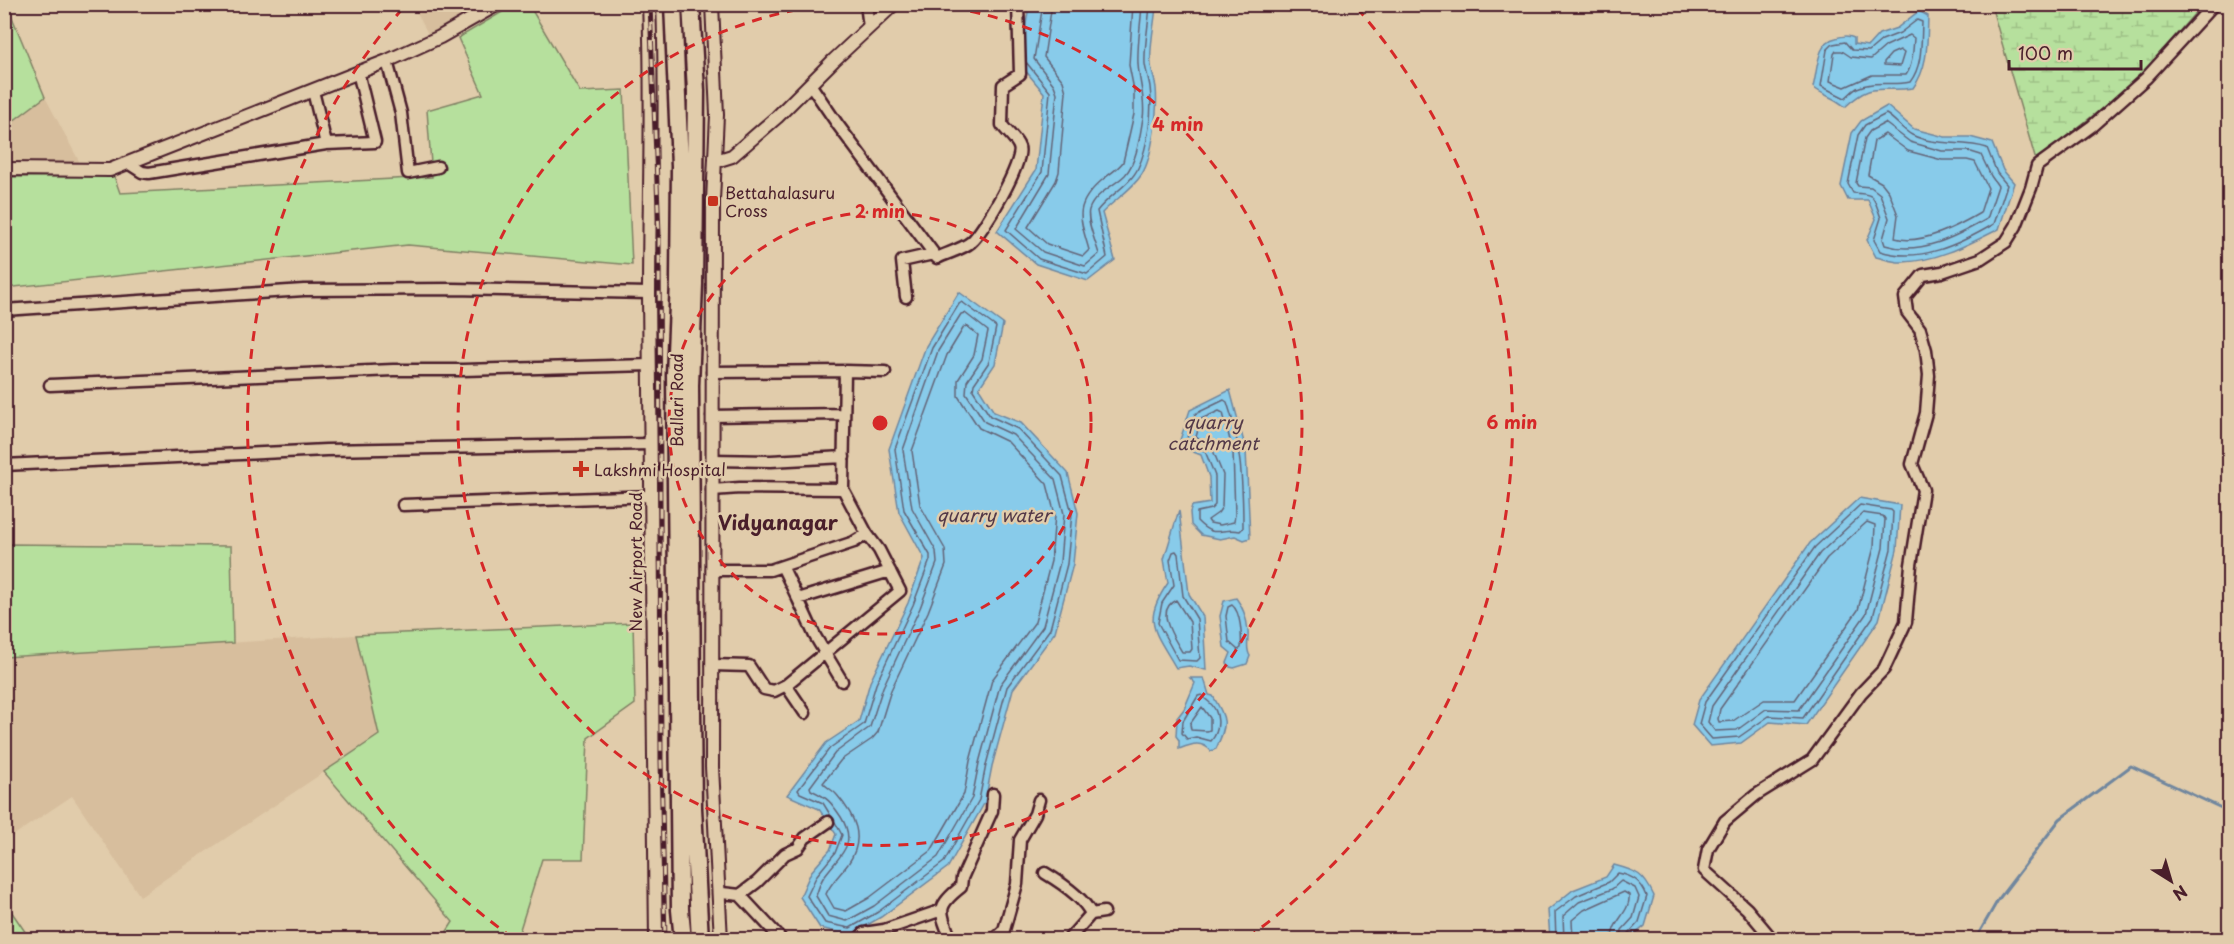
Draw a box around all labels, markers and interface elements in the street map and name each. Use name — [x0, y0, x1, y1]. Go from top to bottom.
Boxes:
scale bar — [2009, 33, 2141, 71]
text: 100 m — [2018, 39, 2073, 66]
text: 4 min — [1152, 110, 1204, 137]
place label: Bettahalasuru Cross — [725, 180, 835, 222]
marker: Bettahalasuru Cross — [706, 194, 720, 208]
text: 2 min — [855, 197, 905, 224]
street label: Ballari Road — [664, 353, 688, 447]
water label: quarry catchment — [1168, 408, 1261, 456]
text: 6 min — [1487, 408, 1537, 435]
centre of rings — [870, 413, 890, 433]
place label: Lakshmi Hospital — [594, 457, 726, 481]
marker: Lakshmi Hospital — [572, 460, 590, 478]
street label: New Airport Road — [623, 492, 647, 632]
water label: quarry water — [937, 501, 1054, 528]
district label: Vidyanagar — [718, 507, 839, 537]
north arrow — [2141, 851, 2201, 911]
text: N — [2168, 880, 2193, 907]

